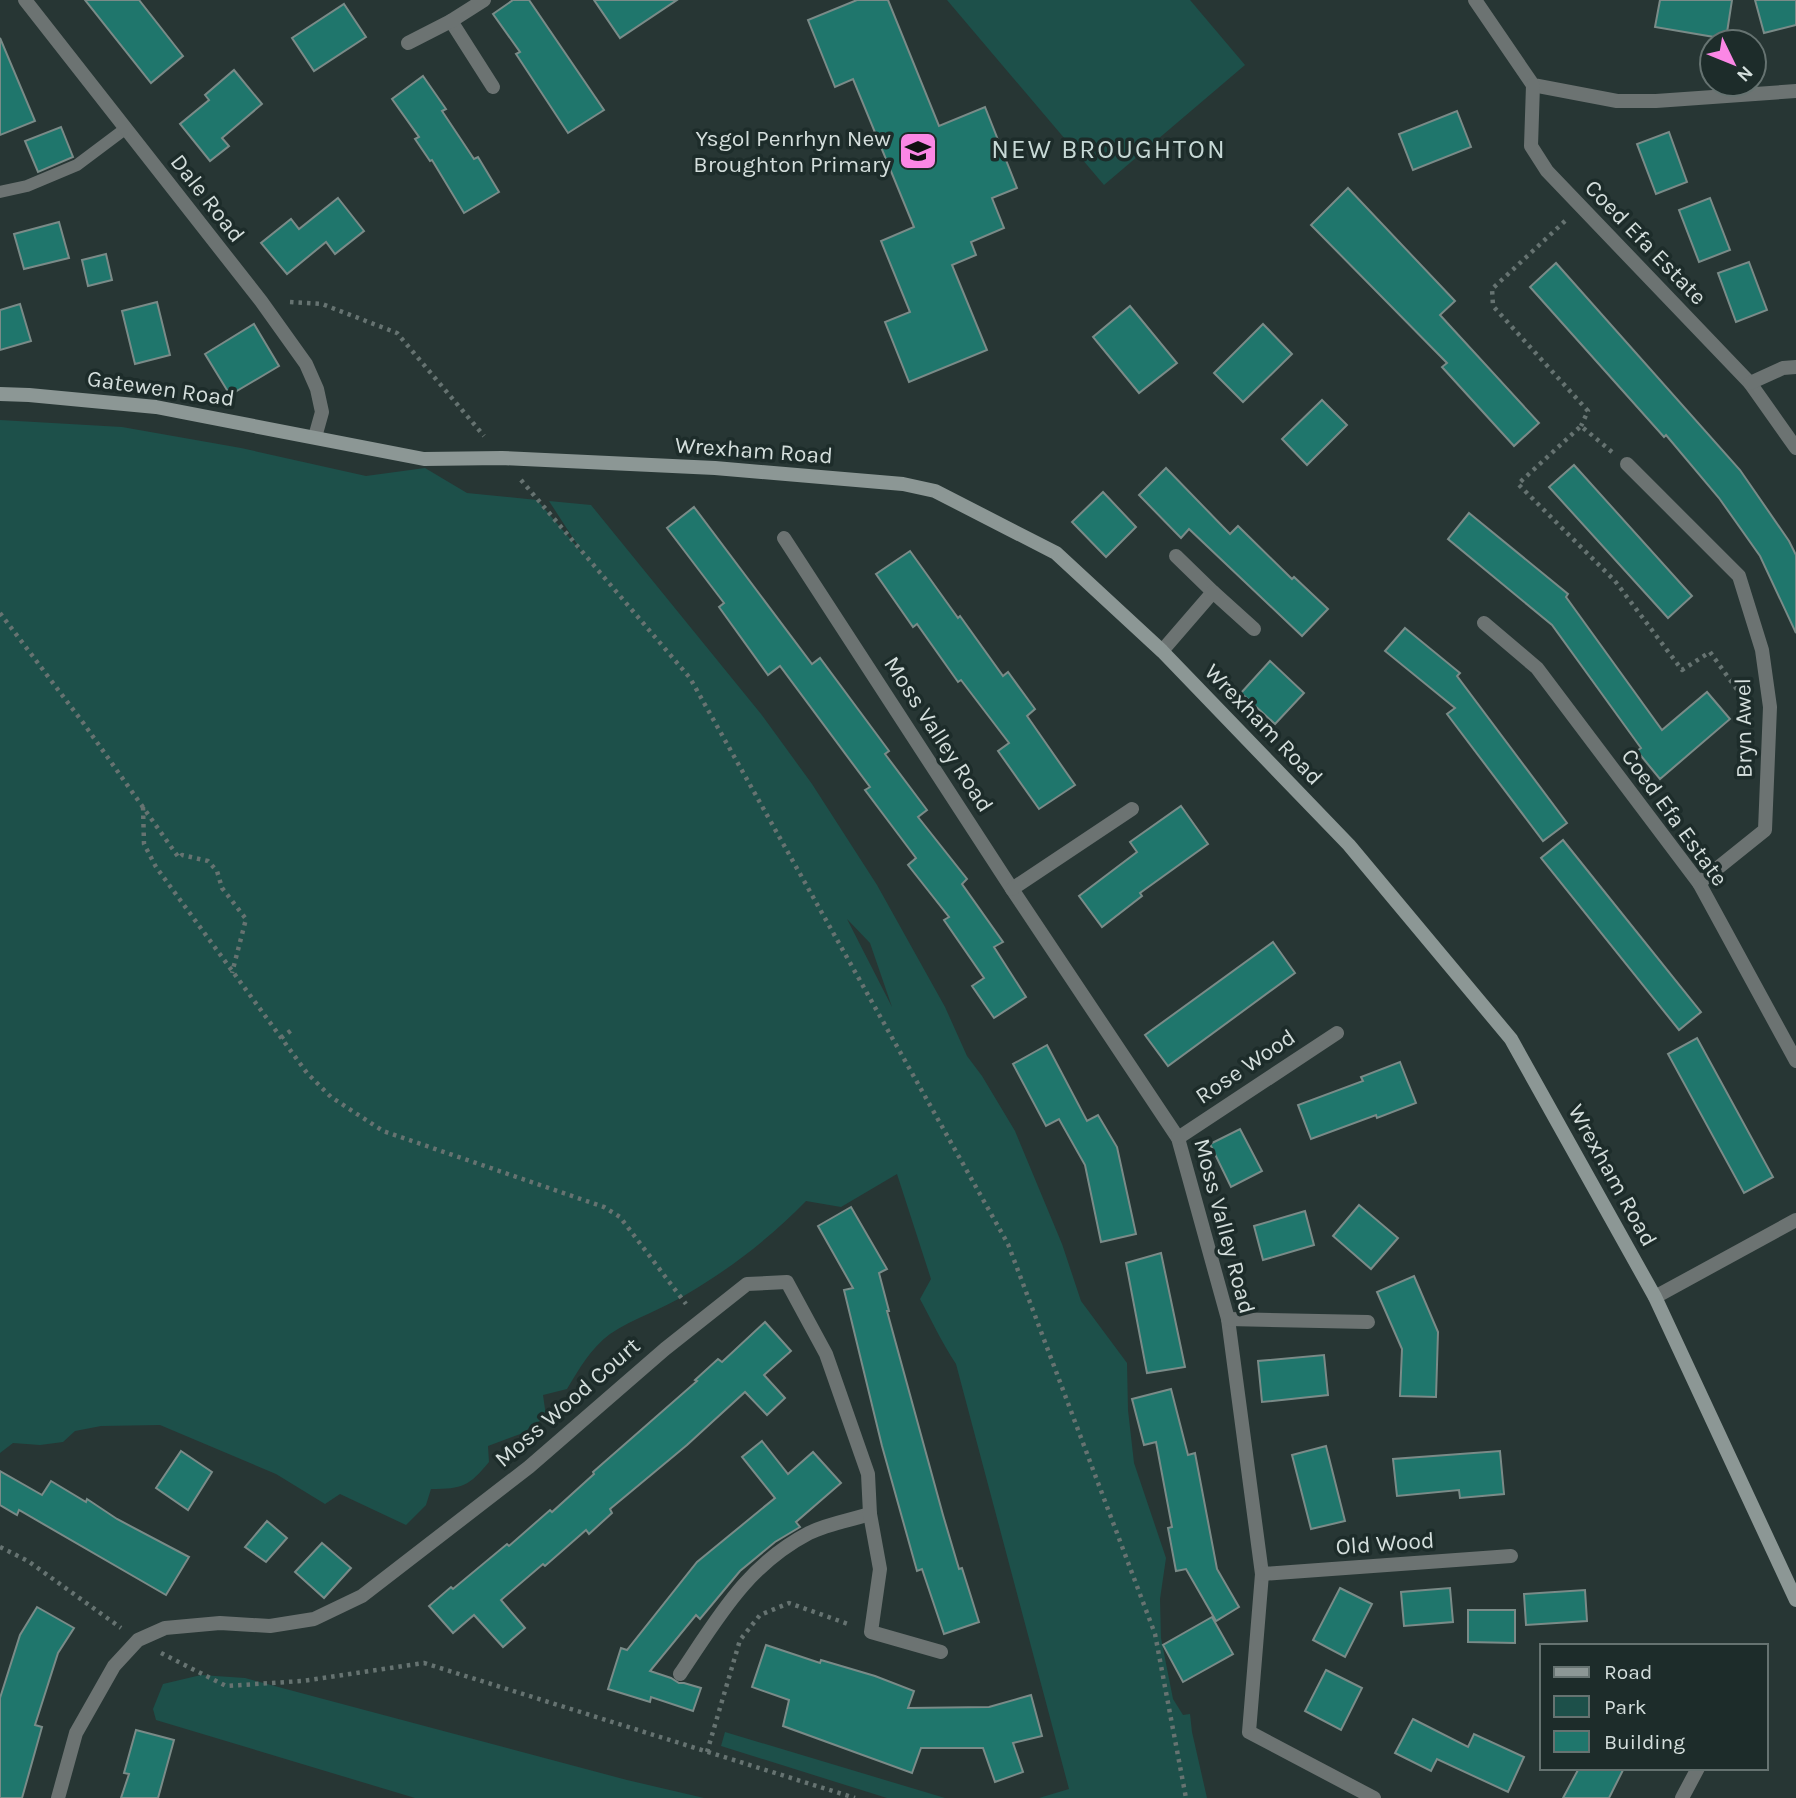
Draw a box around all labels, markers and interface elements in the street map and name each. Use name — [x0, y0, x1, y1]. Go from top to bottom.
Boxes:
north arrow — [1698, 28, 1768, 98]
text: N — [1732, 61, 1757, 86]
place label: Ysgol Penrhyn New Broughton Primary — [693, 125, 891, 178]
school or university icon: Ysgol Penrhyn New Broughton Primary — [897, 130, 939, 172]
district label: NEW BROUGHTON — [991, 134, 1227, 165]
street label: Dale Road — [165, 149, 250, 248]
street label: Coed Efa Estate — [1579, 174, 1712, 310]
street label: Gatewen Road — [85, 365, 236, 412]
street label: Wrexham Road — [674, 432, 834, 469]
street label: Moss Valley Road — [878, 651, 999, 817]
street label: Wrexham Road — [1199, 658, 1328, 791]
street label: Bryn Awel — [1729, 678, 1758, 778]
street label: Coed Efa Estate — [1616, 743, 1734, 891]
street label: Rose Wood — [1190, 1023, 1300, 1110]
street label: Wrexham Road — [1562, 1100, 1663, 1251]
street label: Moss Valley Road — [1188, 1136, 1261, 1317]
street label: Moss Wood Court — [489, 1332, 646, 1473]
street label: Old Wood — [1335, 1527, 1435, 1560]
legend — [1540, 1644, 1768, 1770]
text: Road — [1604, 1660, 1652, 1684]
text: Park — [1604, 1695, 1647, 1719]
text: Building — [1604, 1730, 1685, 1754]

